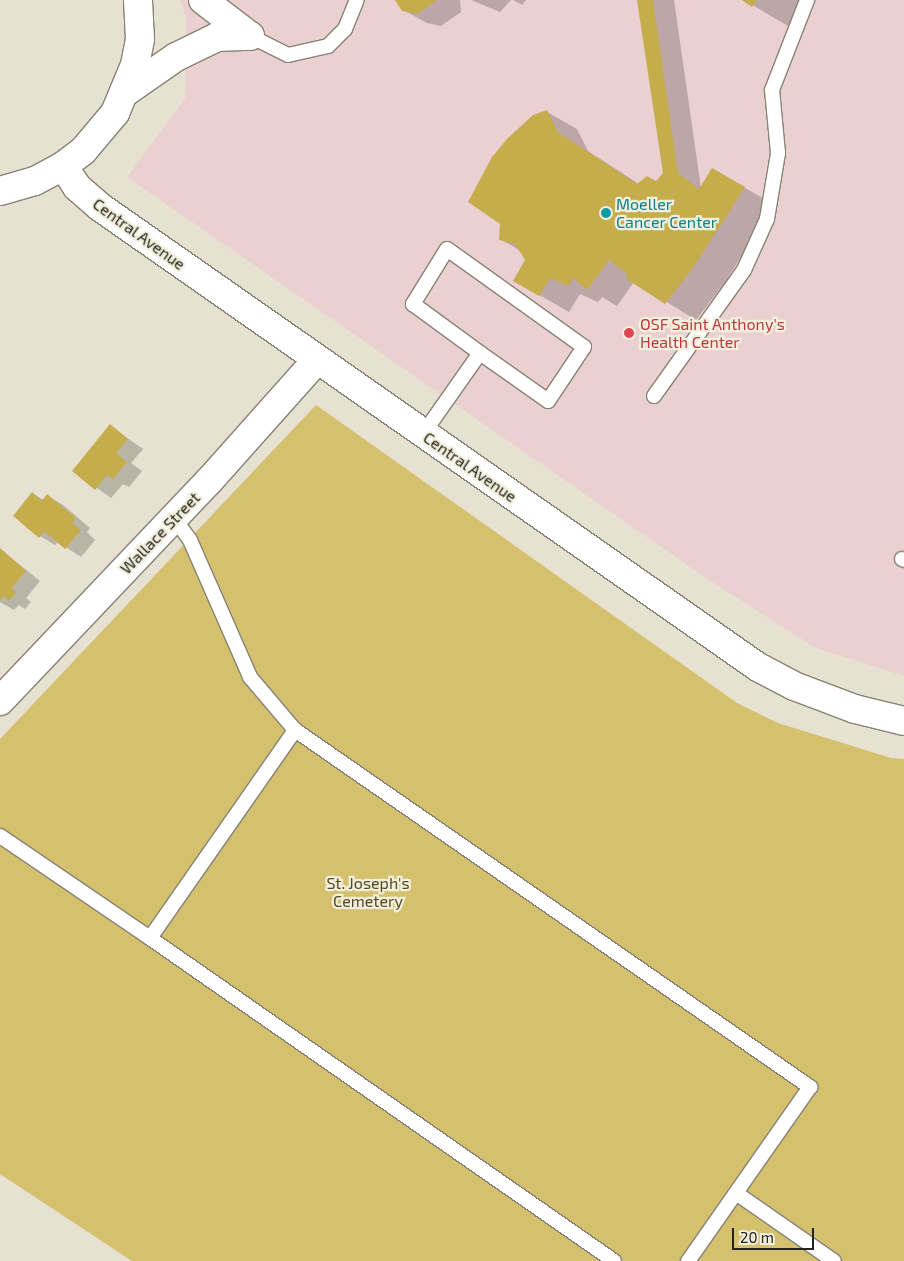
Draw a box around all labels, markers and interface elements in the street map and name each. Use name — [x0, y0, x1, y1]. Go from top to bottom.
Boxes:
street label: Central Avenue — [89, 194, 189, 274]
place label: Moeller Cancer Center — [616, 194, 718, 232]
marker: Moeller Cancer Center — [600, 207, 612, 219]
place label: OSF Saint Anthony's Health Center — [640, 314, 786, 352]
marker: OSF Saint Anthony's Health Center — [622, 326, 636, 340]
street label: Central Avenue — [419, 428, 521, 506]
street label: Wallace Street — [116, 488, 204, 578]
park label: St. Joseph's Cemetery — [326, 873, 410, 911]
scale bar — [734, 1218, 816, 1250]
text: 20 m — [740, 1228, 774, 1246]

